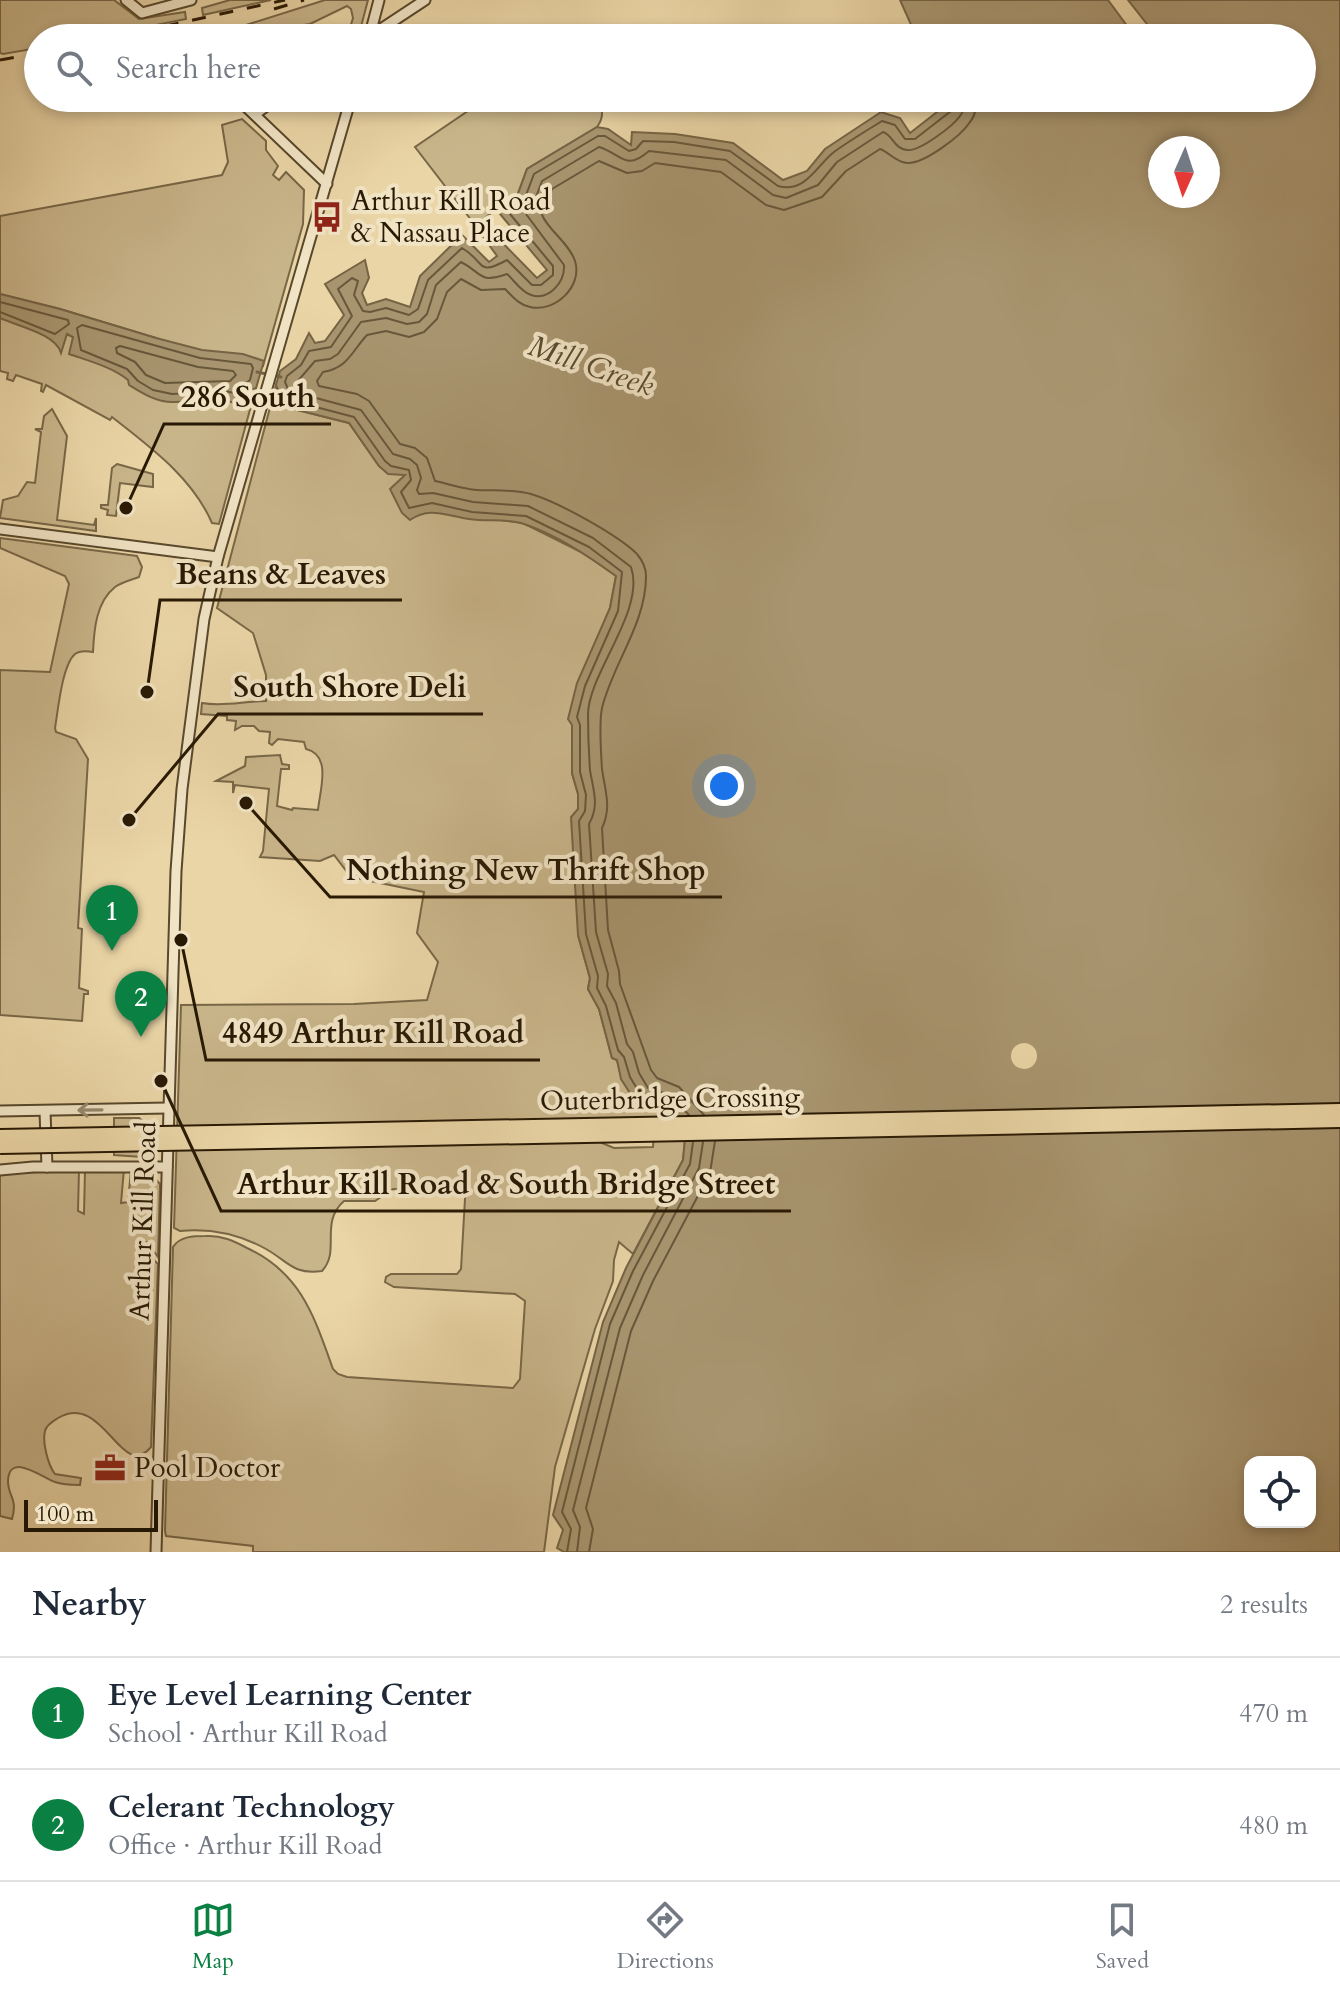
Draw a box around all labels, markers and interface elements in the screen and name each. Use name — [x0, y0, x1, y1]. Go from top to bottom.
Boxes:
search box — [24, 24, 1316, 112]
icon: search — [52, 46, 96, 90]
text: Search here — [116, 48, 261, 89]
north arrow — [1148, 136, 1220, 208]
place label: Arthur Kill Road & Nassau Place — [351, 182, 551, 252]
bus stop icon: Arthur Kill Road & Nassau Place — [310, 200, 344, 234]
water label: Mill Creek — [523, 325, 659, 407]
callout: 286 South — [164, 370, 331, 424]
text: 286 South — [181, 377, 316, 418]
callout: Beans & Leaves — [160, 546, 402, 600]
text: Beans & Leaves — [176, 554, 386, 595]
callout: South Shore Deli — [218, 660, 483, 714]
text: South Shore Deli — [233, 667, 467, 708]
your location — [704, 766, 744, 806]
callout: Nothing New Thrift Shop — [330, 843, 722, 897]
text: Nothing New Thrift Shop — [346, 850, 706, 891]
pin: 1 — [86, 885, 138, 951]
pin: 2 — [115, 971, 167, 1037]
callout: 4849 Arthur Kill Road — [206, 1006, 540, 1060]
text: 4849 Arthur Kill Road — [222, 1013, 524, 1054]
street label: Outerbridge Crossing — [540, 1078, 801, 1120]
one-way arrow — [77, 1103, 104, 1118]
street label: Arthur Kill Road — [121, 1121, 165, 1321]
callout: Arthur Kill Road & South Bridge Street — [221, 1157, 791, 1211]
text: Arthur Kill Road & South Bridge Street — [237, 1164, 776, 1205]
place label: Pool Doctor — [134, 1449, 281, 1487]
office icon: Pool Doctor — [93, 1451, 127, 1485]
map controls — [1244, 1456, 1316, 1528]
button: locate — [1244, 1456, 1316, 1528]
scale bar — [24, 1496, 158, 1532]
text: 100 m — [36, 1499, 94, 1529]
text: Nearby — [32, 1581, 147, 1627]
text: 2 results — [1220, 1587, 1308, 1622]
text: Eye Level Learning Center — [108, 1675, 472, 1716]
text: 1 — [51, 1696, 65, 1731]
text: 470 m — [1239, 1696, 1308, 1731]
text: School · Arthur Kill Road — [108, 1716, 388, 1751]
text: Celerant Technology — [108, 1787, 395, 1828]
text: 2 — [51, 1808, 65, 1843]
text: 480 m — [1239, 1808, 1308, 1843]
text: Office · Arthur Kill Road — [108, 1828, 382, 1863]
tab: Map — [191, 1898, 235, 1976]
tab: Directions — [617, 1898, 714, 1976]
tab: Saved — [1096, 1898, 1149, 1976]

